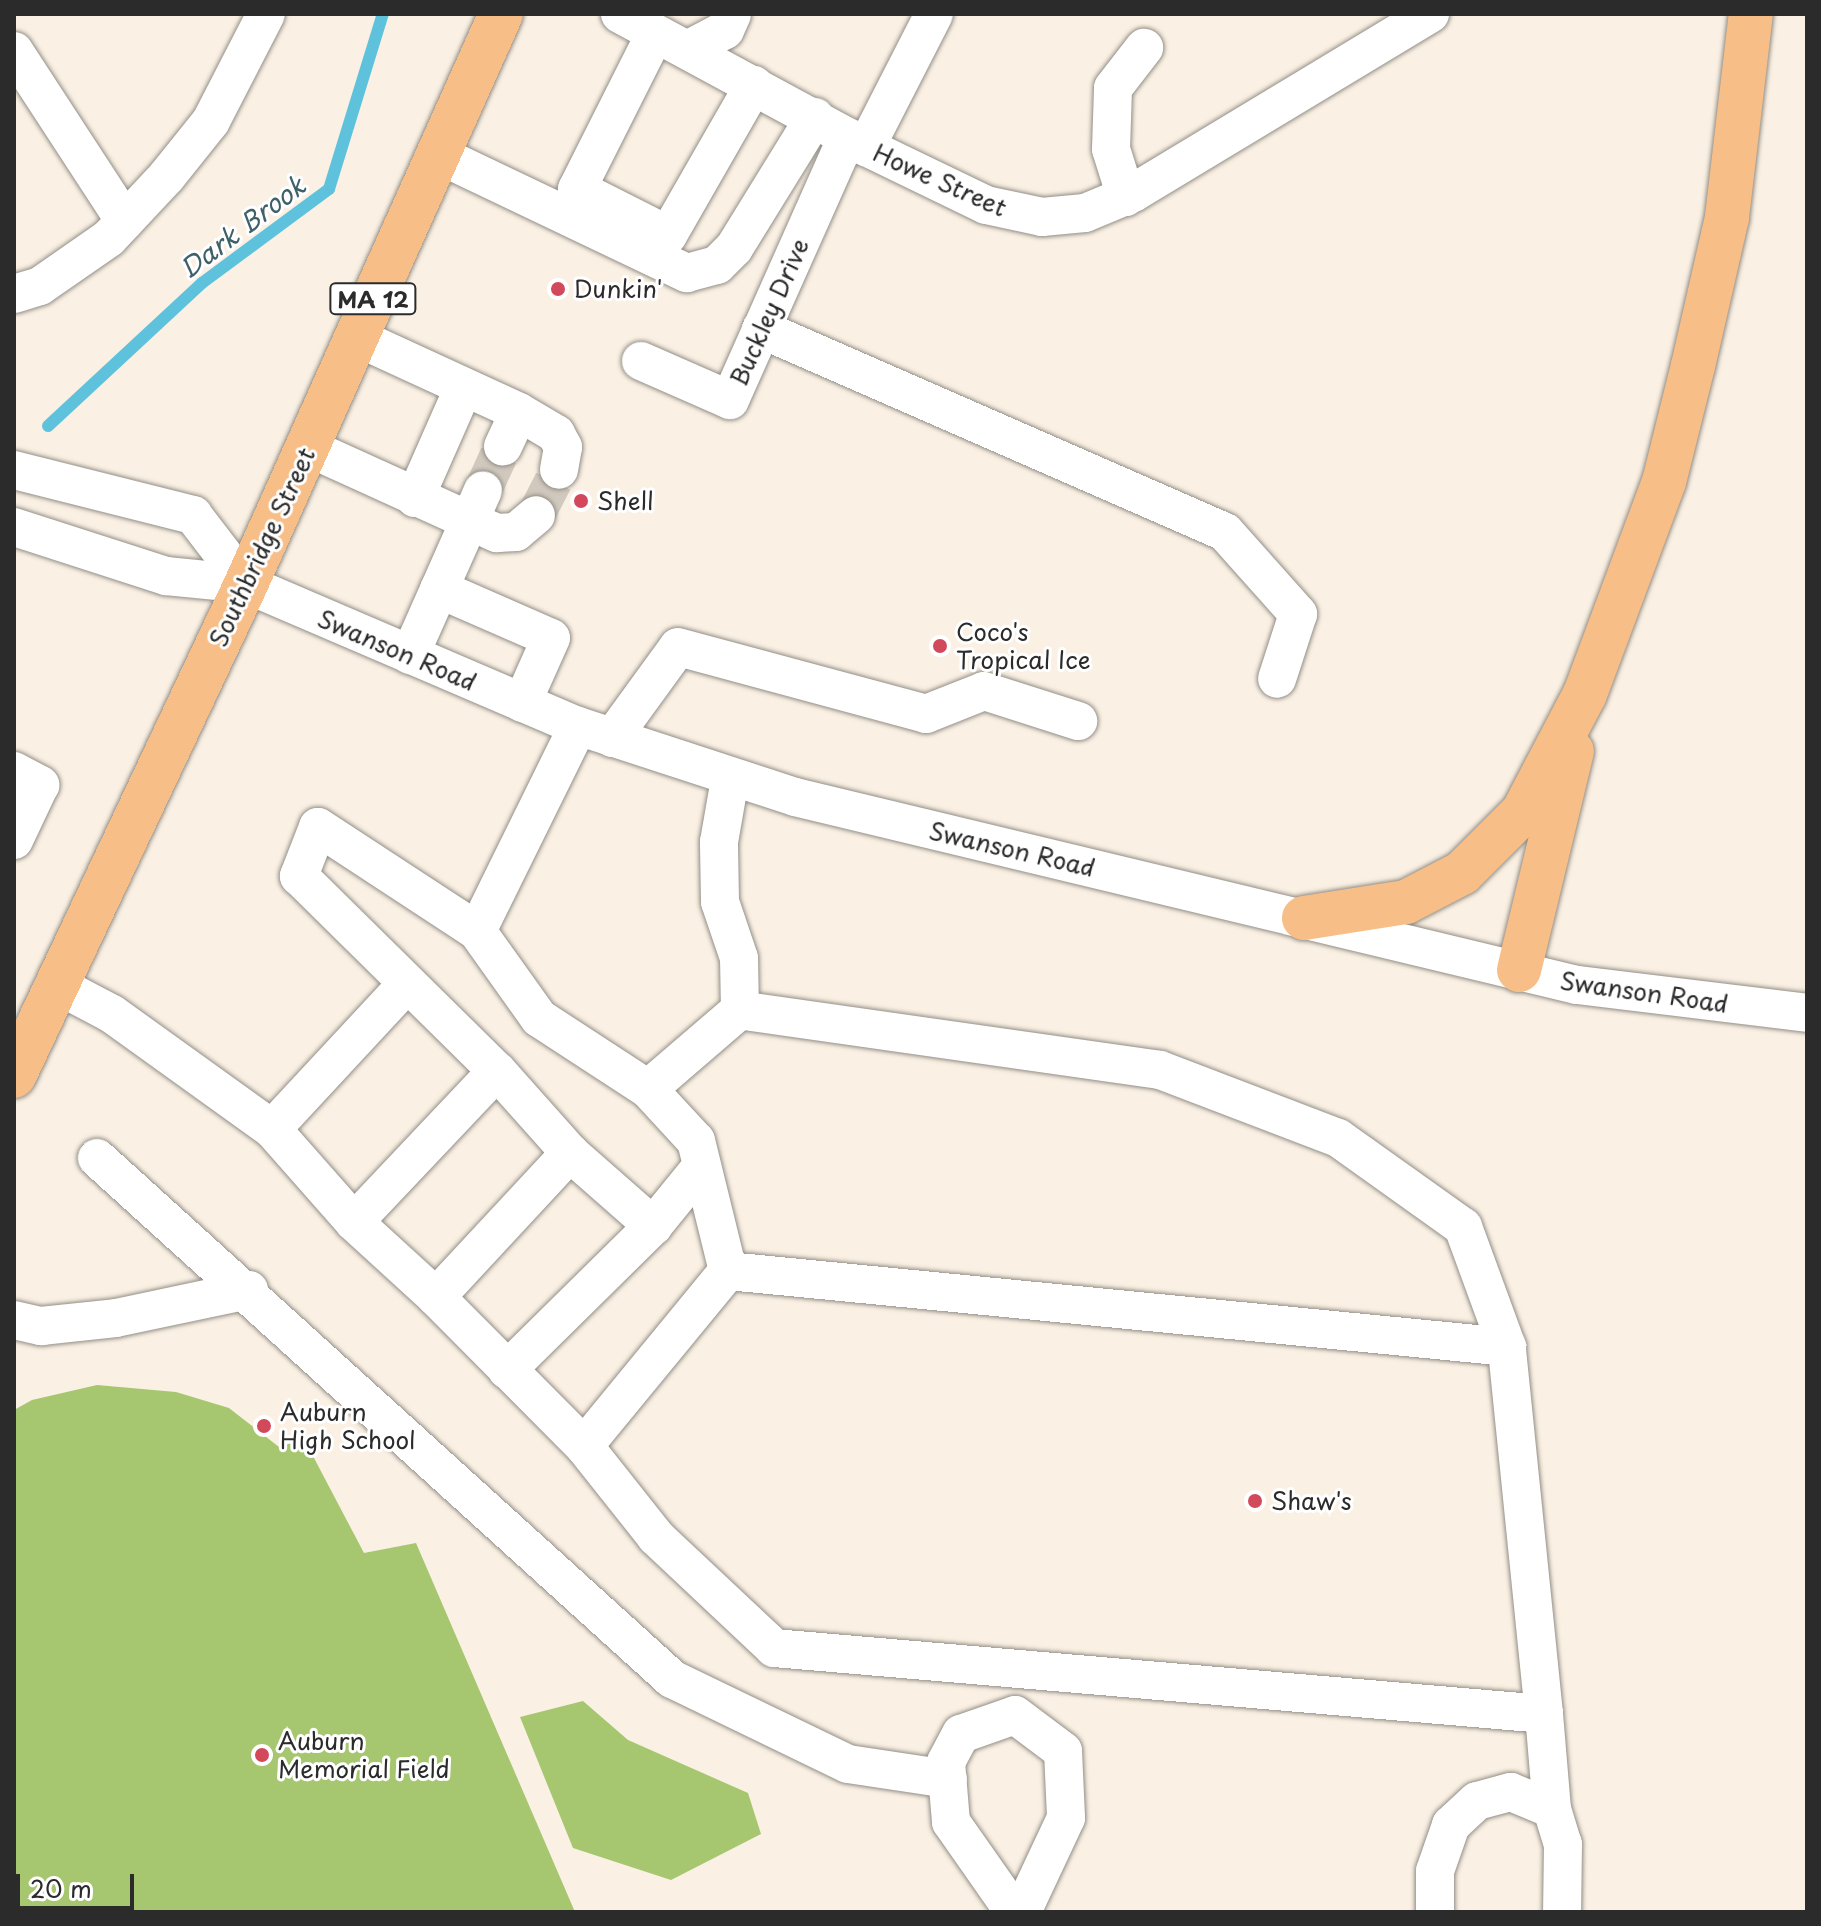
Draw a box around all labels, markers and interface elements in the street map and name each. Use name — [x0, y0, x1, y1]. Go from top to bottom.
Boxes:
street label: Howe Street — [869, 138, 1011, 222]
water label: Dark Brook — [173, 170, 311, 284]
street label: Buckley Drive — [723, 233, 815, 391]
place label: Dunkin' — [574, 275, 662, 303]
marker: Dunkin' — [549, 280, 567, 298]
road number: MA 12 — [329, 281, 417, 317]
street label: Southbridge Street — [203, 443, 321, 651]
place label: Shell — [597, 487, 654, 515]
marker: Shell — [572, 492, 590, 510]
street label: Swanson Road — [314, 604, 480, 696]
place label: Coco's Tropical Ice — [956, 618, 1090, 674]
marker: Coco's Tropical Ice — [931, 637, 949, 655]
street label: Swanson Road — [927, 816, 1097, 882]
street label: Swanson Road — [1559, 966, 1729, 1018]
place label: Auburn High School — [280, 1398, 417, 1454]
marker: Auburn High School — [255, 1417, 273, 1435]
place label: Shaw's — [1271, 1487, 1352, 1515]
marker: Shaw's — [1246, 1492, 1264, 1510]
place label: Auburn Memorial Field — [278, 1727, 451, 1783]
marker: Auburn Memorial Field — [253, 1746, 271, 1764]
scale bar — [20, 1858, 138, 1908]
text: 20 m — [30, 1870, 92, 1906]

